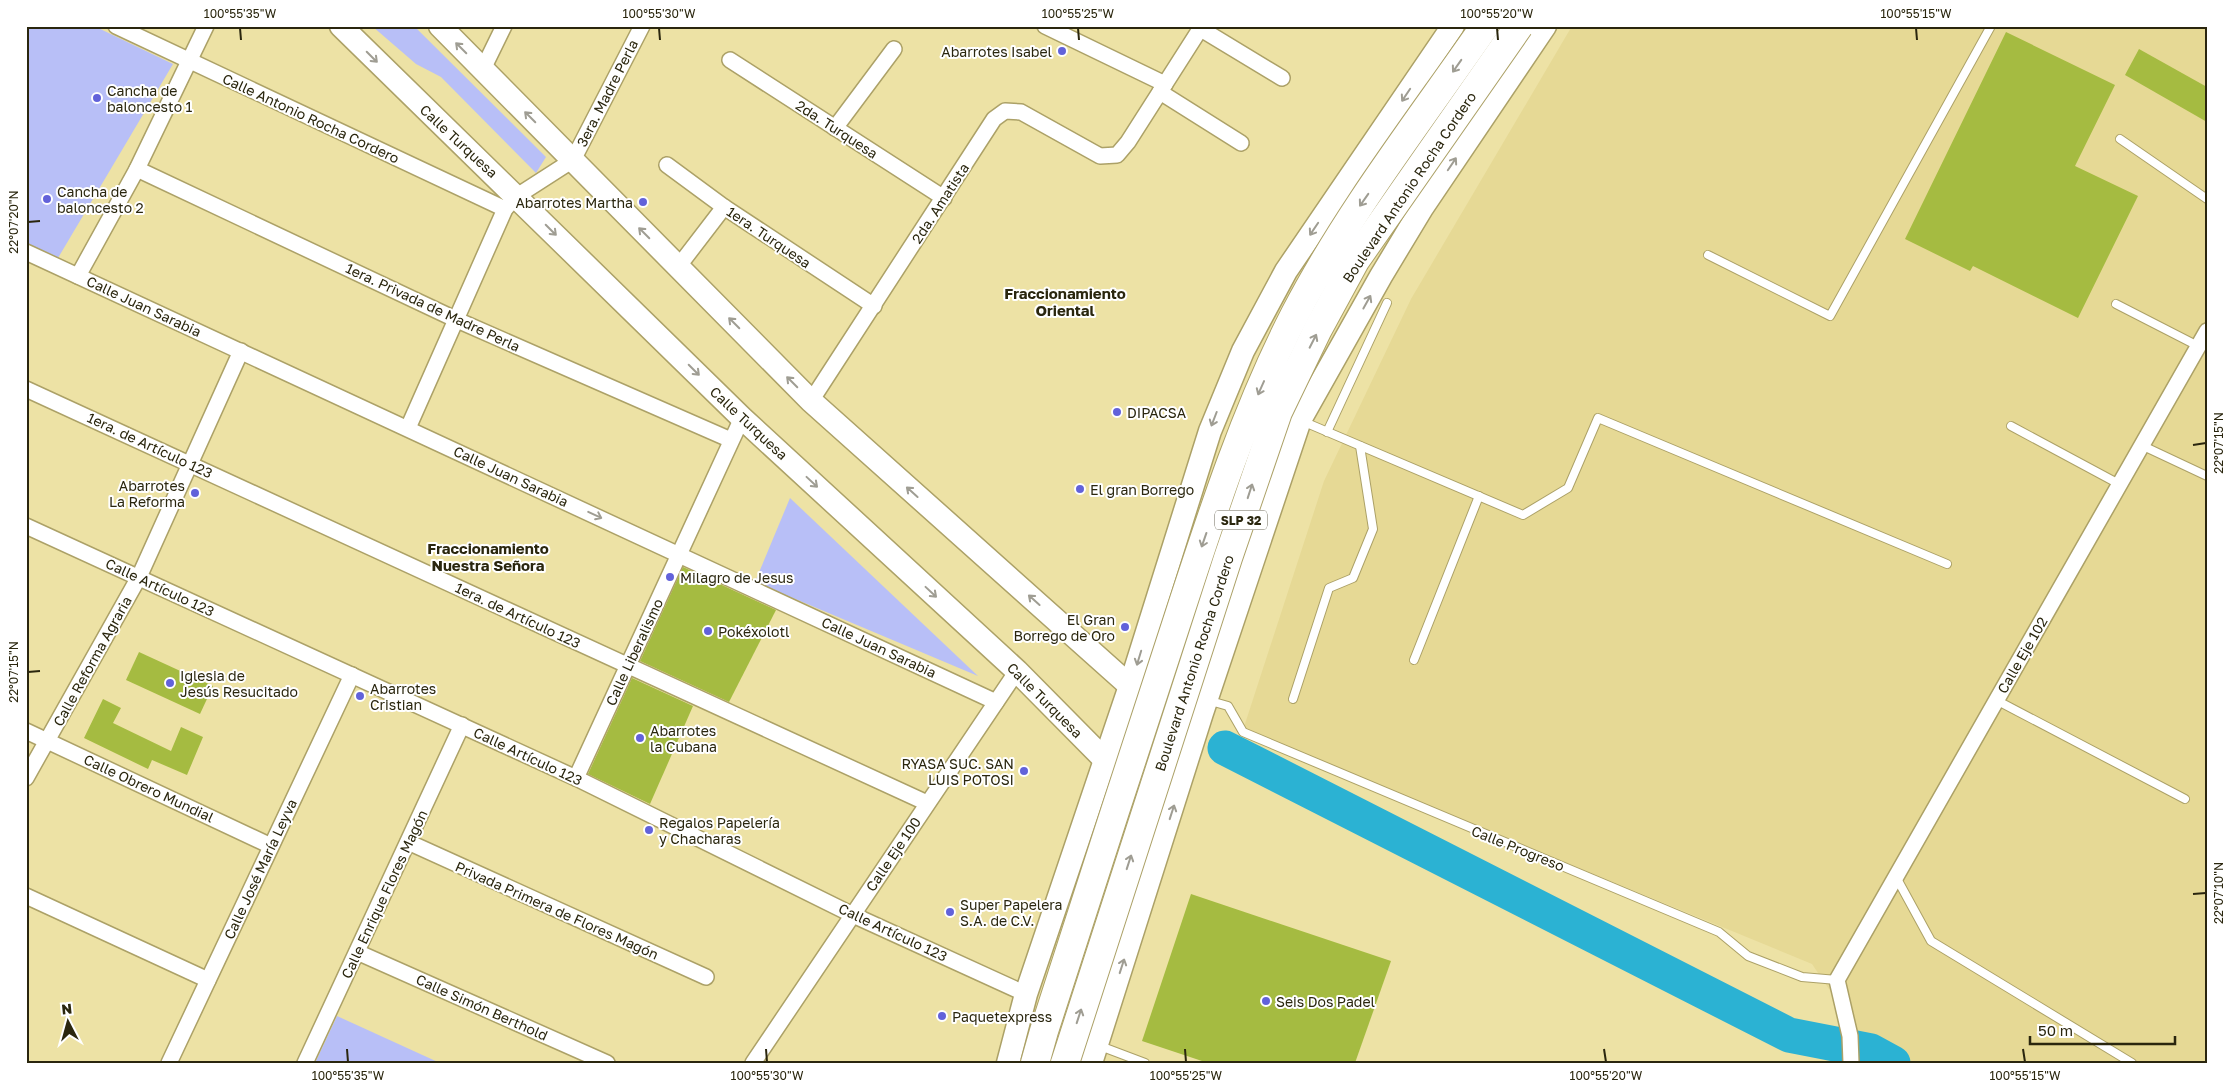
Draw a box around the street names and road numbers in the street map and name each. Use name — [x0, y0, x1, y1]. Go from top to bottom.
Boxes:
street label: 3era. Madre Perla — [573, 37, 641, 149]
street label: Calle Antonio Rocha Cordero — [220, 69, 402, 167]
street label: Boulevard Antonio Rocha Cordero — [1339, 88, 1479, 286]
street label: 2da. Turquesa — [793, 96, 881, 162]
street label: Calle Turquesa — [417, 101, 501, 181]
street label: 2da. Amatista — [908, 160, 972, 246]
street label: 1era. Turquesa — [724, 203, 814, 271]
street label: 1era. Privada de Madre Perla — [343, 259, 523, 355]
street label: Calle Juan Sarabia — [84, 272, 204, 340]
street label: Calle Turquesa — [707, 383, 791, 463]
street label: 1era. de Artículo 123 — [85, 409, 215, 481]
street label: Calle Juan Sarabia — [451, 442, 571, 510]
road number: SLP 32 — [1215, 510, 1267, 530]
street label: Boulevard Antonio Rocha Cordero — [1151, 553, 1237, 773]
street label: Calle Artículo 123 — [103, 554, 217, 620]
street label: 1era. de Artículo 123 — [453, 579, 583, 651]
street label: Calle Reforma Agraria — [49, 593, 135, 729]
street label: Calle Liberalismo — [602, 596, 666, 708]
street label: Calle Juan Sarabia — [819, 613, 939, 681]
street label: Calle Eje 102 — [1993, 614, 2051, 696]
street label: Calle Turquesa — [1004, 659, 1086, 741]
street label: Calle Artículo 123 — [471, 723, 585, 789]
street label: Calle Obrero Mundial — [81, 750, 217, 826]
street label: Calle José María Leyva — [220, 796, 300, 942]
street label: Calle Enrique Flores Magón — [337, 807, 431, 981]
street label: Calle Eje 100 — [862, 814, 924, 894]
street label: Calle Progreso — [1469, 822, 1567, 874]
street label: Privada Primera de Flores Magón — [453, 857, 661, 963]
street label: Calle Artículo 123 — [836, 899, 950, 965]
street label: Calle Simón Berthold — [414, 970, 550, 1044]

